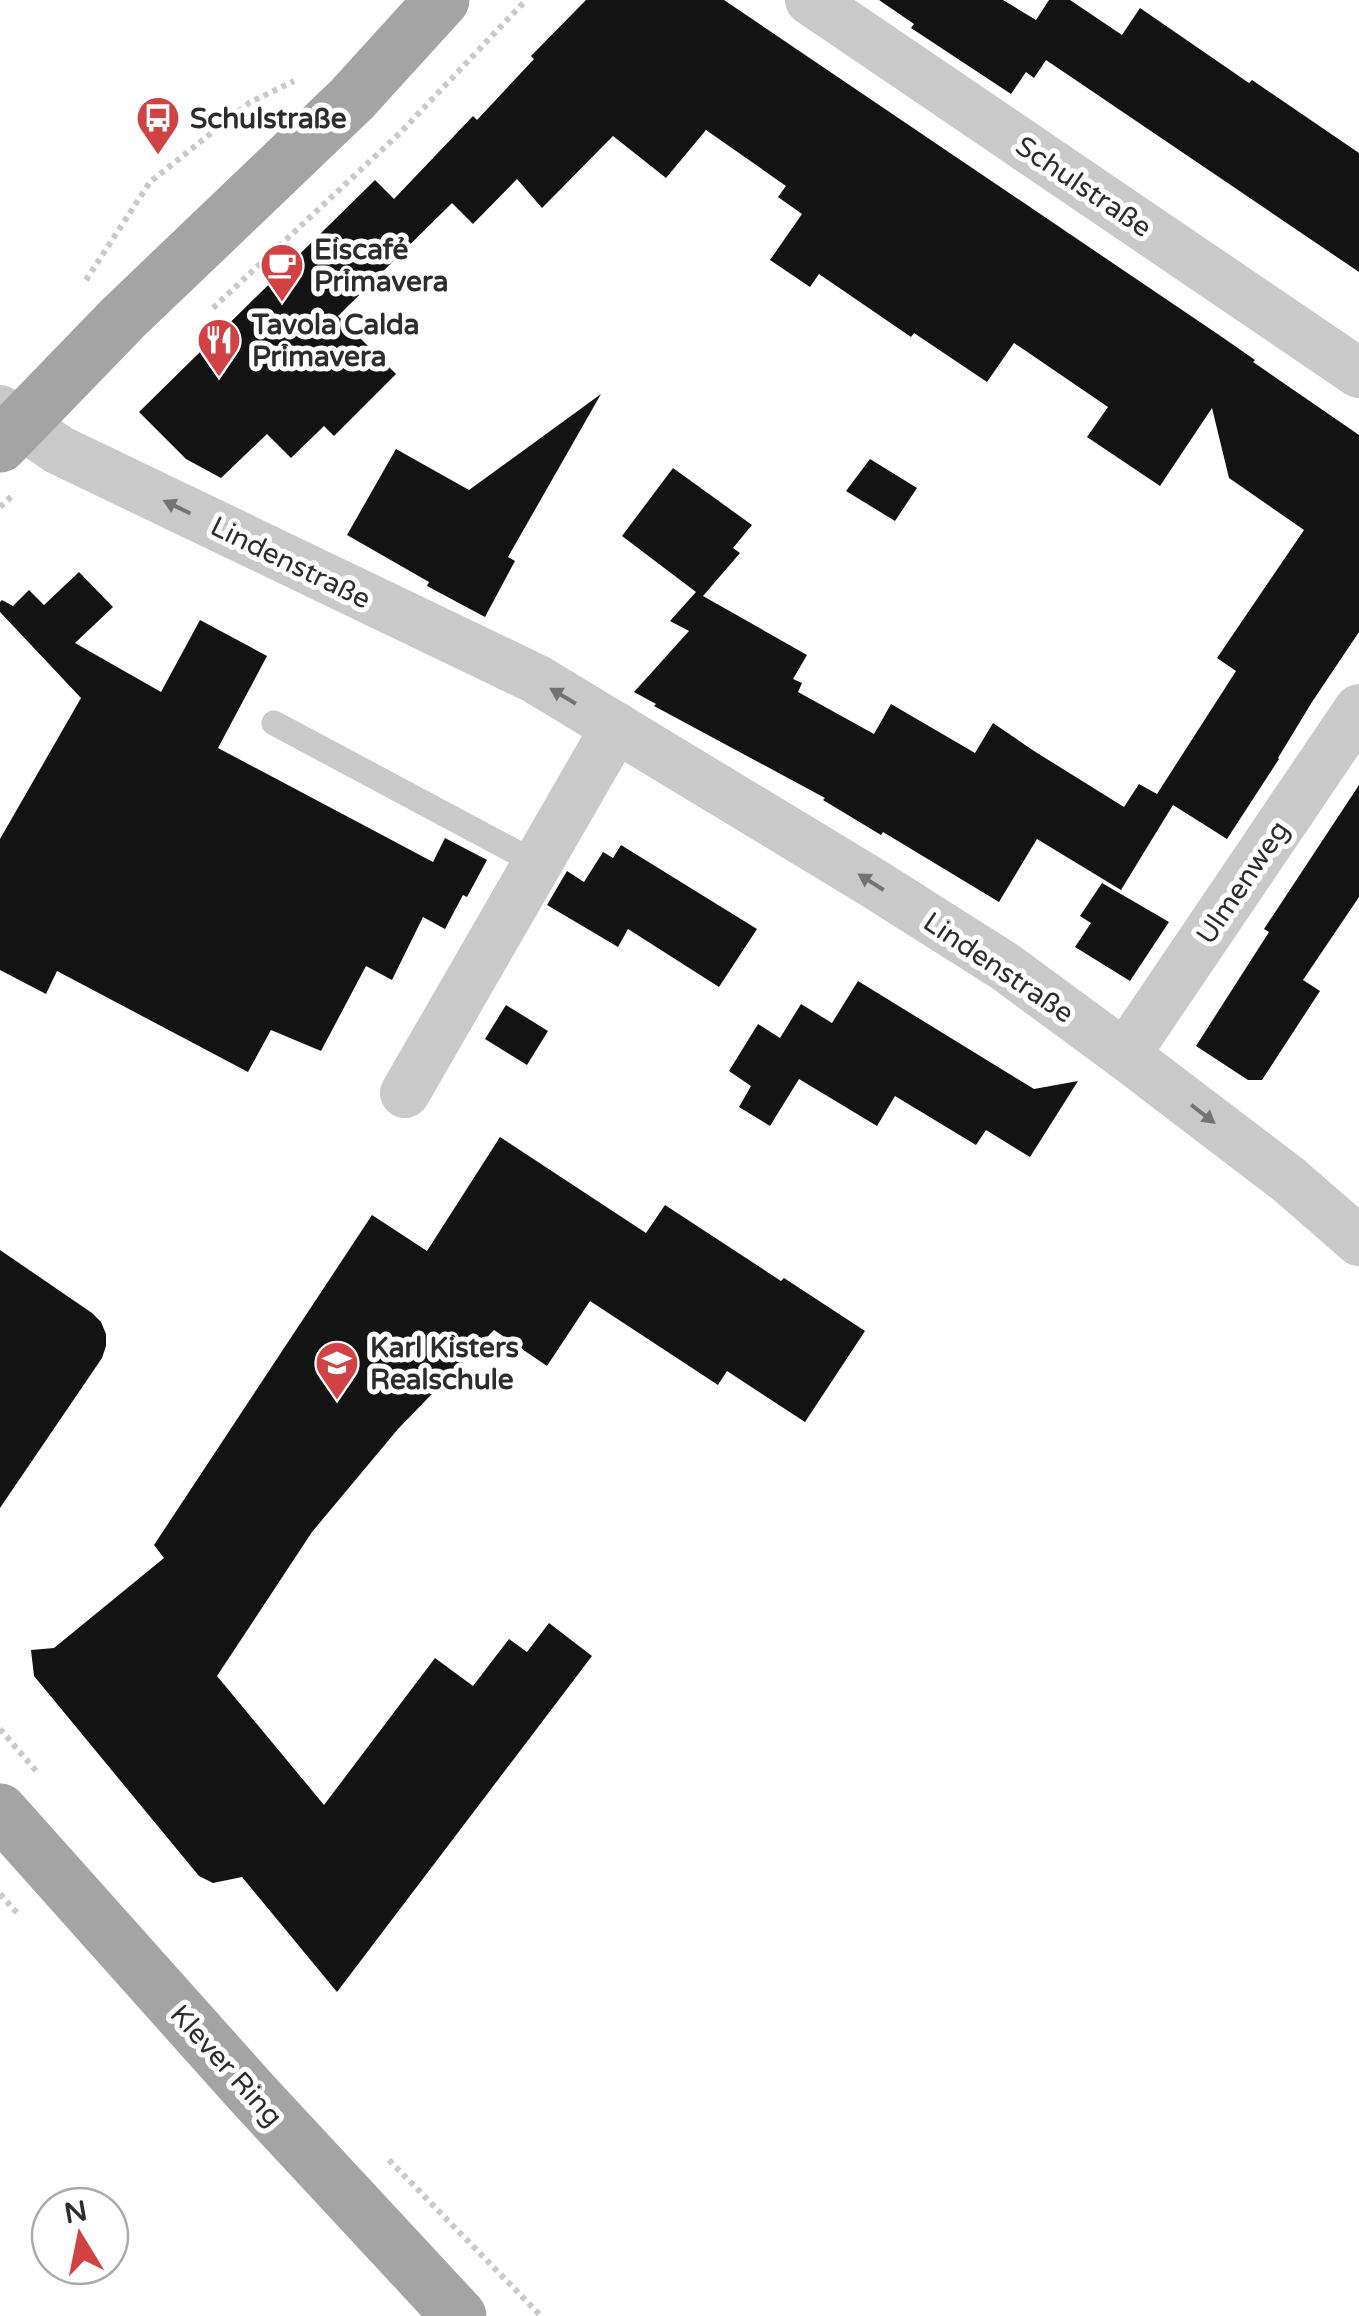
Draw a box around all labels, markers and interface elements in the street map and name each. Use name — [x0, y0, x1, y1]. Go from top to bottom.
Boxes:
bus stop icon: Schulstraße — [135, 95, 181, 156]
place label: Schulstraße — [190, 102, 347, 136]
street label: Schulstraße — [1009, 129, 1158, 245]
place label: Eiscafé Primavera — [314, 233, 448, 299]
cafe icon: Eiscafé Primavera — [259, 242, 305, 303]
place label: Tavola Calda Primavera — [251, 308, 420, 374]
restaurant icon: Tavola Calda Primavera — [196, 317, 242, 378]
one-way arrow — [162, 498, 191, 515]
street label: Lindenstraße — [205, 509, 376, 616]
one-way arrow — [549, 688, 577, 705]
street label: Ulmenweg — [1189, 814, 1297, 951]
one-way arrow — [857, 874, 885, 891]
street label: Lindenstraße — [917, 905, 1080, 1031]
one-way arrow — [1190, 1103, 1215, 1124]
place label: Karl Kisters Realschule — [370, 1331, 519, 1397]
school or university icon: Karl Kisters Realschule — [314, 1340, 360, 1401]
street label: Klever Ring — [163, 1998, 290, 2133]
north arrow — [30, 2186, 130, 2286]
text: N — [62, 2194, 90, 2231]

